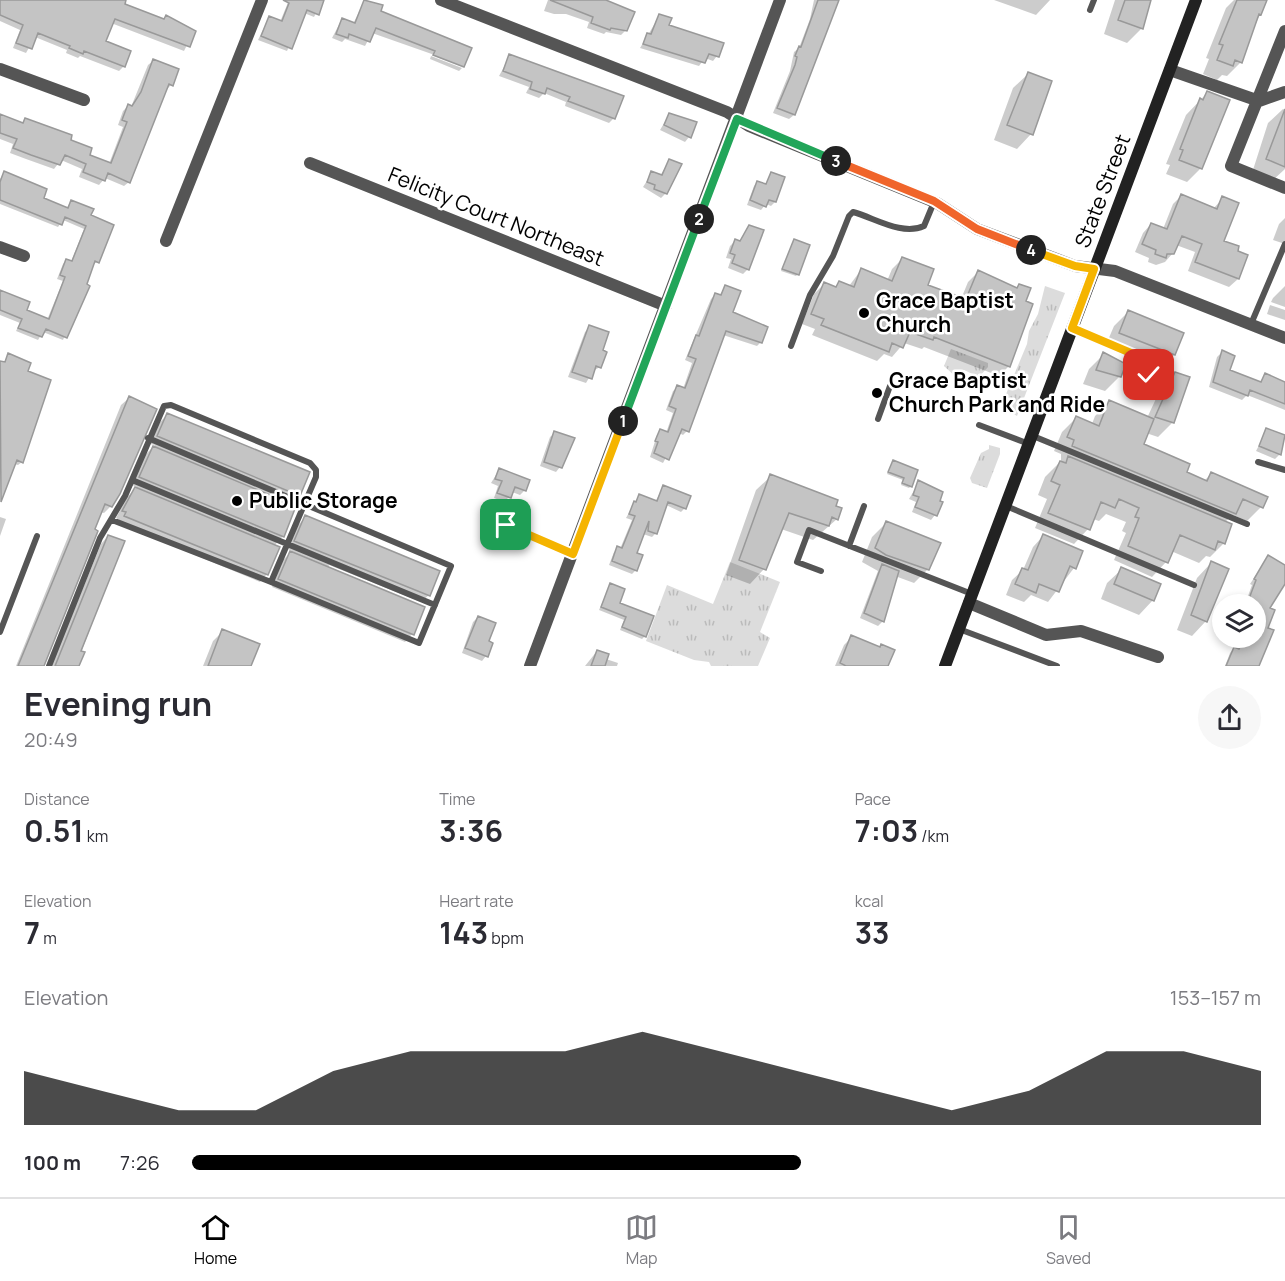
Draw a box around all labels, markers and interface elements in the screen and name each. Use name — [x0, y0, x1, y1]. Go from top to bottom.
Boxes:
street label: State Street — [1068, 130, 1136, 251]
pin: 3 — [821, 146, 851, 176]
text: 3 — [831, 150, 841, 172]
street label: Felicity Court Northeast — [384, 160, 608, 272]
pin: 2 — [684, 204, 714, 234]
text: 2 — [694, 208, 704, 230]
pin: 4 — [1016, 235, 1046, 265]
text: 4 — [1026, 239, 1036, 261]
place label: Grace Baptist Church — [876, 286, 1014, 338]
marker: Grace Baptist Church — [857, 306, 871, 320]
pin — [1123, 349, 1174, 400]
icon: check — [1132, 358, 1165, 391]
place label: Grace Baptist Church Park and Ride — [889, 366, 1105, 418]
marker: Grace Baptist Church Park and Ride — [870, 386, 884, 400]
pin: 1 — [608, 406, 638, 436]
text: 1 — [619, 410, 627, 432]
place label: Public Storage — [249, 486, 398, 514]
marker: Public Storage — [230, 494, 244, 508]
pin — [480, 499, 531, 550]
icon: arrive — [489, 508, 522, 541]
map controls — [1212, 594, 1266, 648]
button: layers — [1212, 594, 1266, 648]
text: Evening run — [24, 681, 212, 726]
button: share — [1198, 686, 1261, 749]
text: 20:49 — [24, 726, 78, 753]
text: Distance — [24, 788, 90, 810]
text: Time — [439, 788, 475, 810]
text: Pace — [855, 788, 891, 810]
text: 0.51 — [24, 810, 84, 851]
text: 3:36 — [439, 810, 503, 851]
text: 7:03 — [855, 810, 918, 851]
text: km — [84, 825, 108, 847]
text: /km — [918, 825, 949, 847]
text: Elevation — [24, 890, 92, 912]
text: Heart rate — [439, 890, 514, 912]
text: kcal — [855, 890, 884, 912]
text: 7 — [24, 912, 40, 953]
text: 143 — [439, 912, 488, 953]
text: 33 — [855, 912, 890, 953]
text: m — [40, 927, 57, 949]
text: bpm — [488, 927, 524, 949]
text: Elevation — [24, 984, 108, 1011]
text: 153–157 m — [1170, 984, 1261, 1011]
text: 100 m — [24, 1149, 81, 1176]
text: 7:26 — [120, 1149, 160, 1176]
tab: Home — [194, 1211, 237, 1269]
tab: Map — [625, 1211, 658, 1269]
tab: Saved — [1046, 1211, 1091, 1269]

